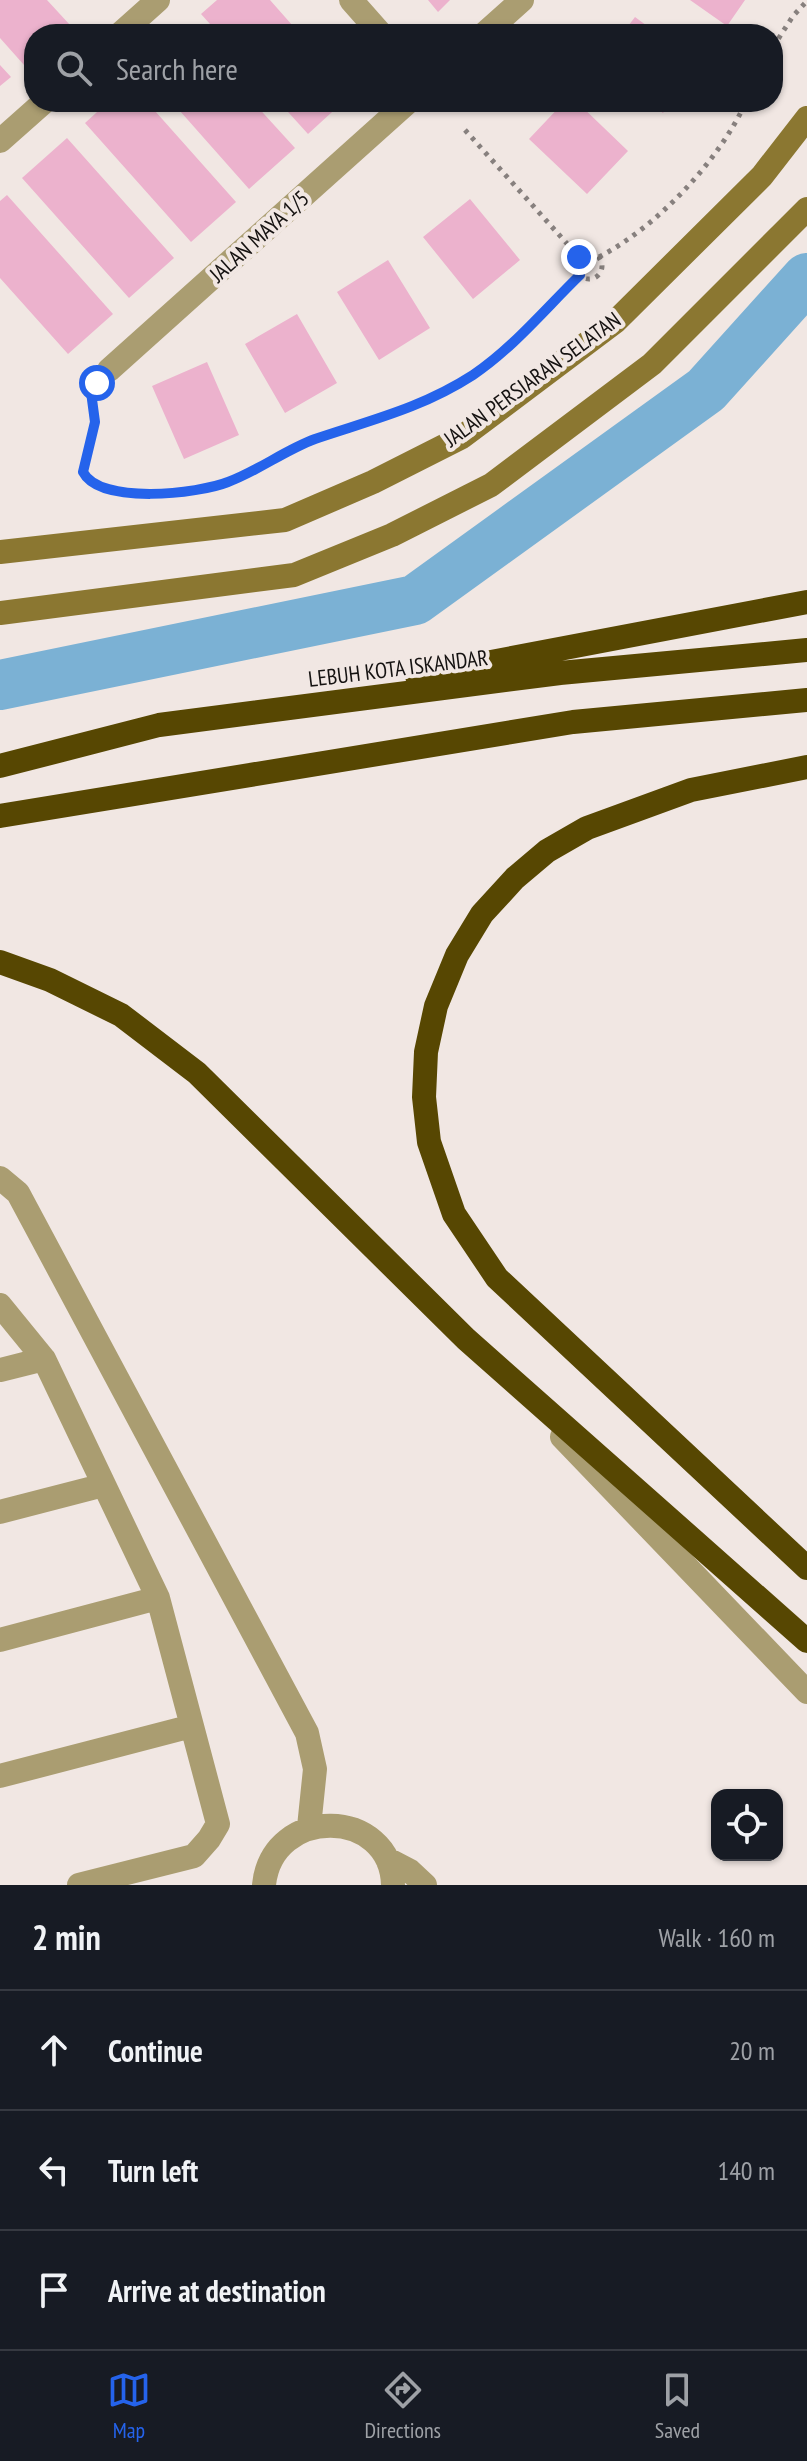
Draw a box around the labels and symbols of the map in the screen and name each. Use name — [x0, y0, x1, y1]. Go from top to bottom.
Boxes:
street label: JALAN MAYA 1/5 — [203, 184, 315, 289]
route end — [561, 239, 597, 275]
street label: JALAN PERSIARAN SELATAN — [437, 305, 626, 453]
route start — [79, 365, 115, 401]
street label: LEBUH KOTA ISKANDAR — [307, 643, 489, 693]

